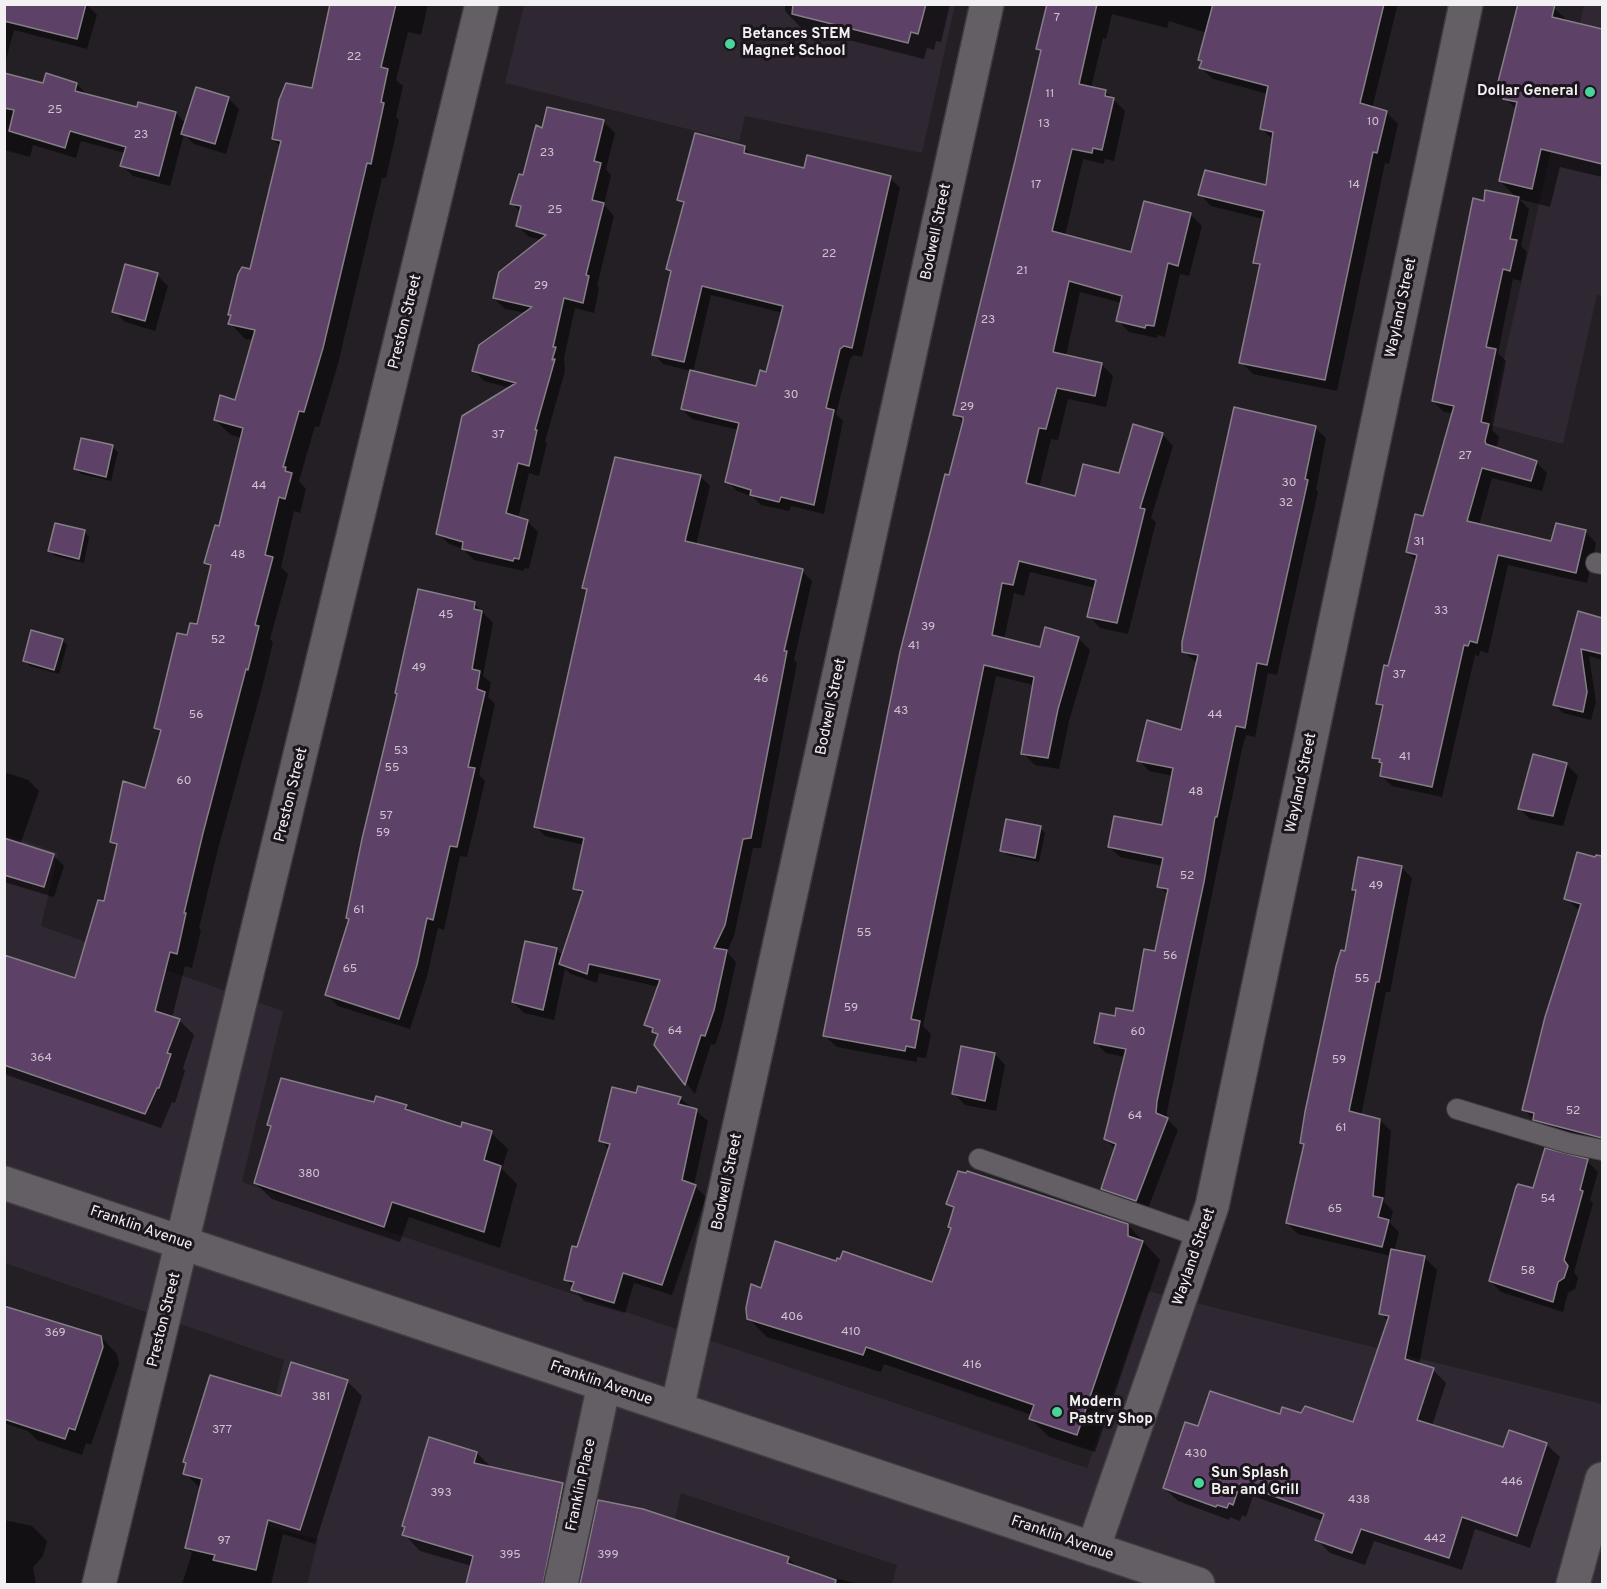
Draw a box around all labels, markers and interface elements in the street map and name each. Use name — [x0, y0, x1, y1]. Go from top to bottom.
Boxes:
house number: 7 — [1054, 12, 1060, 26]
place label: Betances STEM Magnet School — [742, 26, 851, 61]
marker: Betances STEM Magnet School — [723, 37, 737, 51]
house number: 22 — [347, 51, 361, 65]
place label: Dollar General — [1477, 83, 1578, 101]
marker: Dollar General — [1583, 85, 1597, 99]
house number: 11 — [1046, 88, 1054, 102]
house number: 25 — [48, 104, 62, 118]
house number: 10 — [1367, 116, 1379, 130]
house number: 13 — [1038, 118, 1050, 132]
house number: 23 — [134, 129, 148, 143]
house number: 23 — [540, 147, 554, 161]
house number: 17 — [1031, 179, 1041, 193]
house number: 14 — [1348, 179, 1360, 193]
street label: Bodwell Street — [918, 182, 956, 282]
house number: 25 — [548, 204, 562, 218]
house number: 22 — [822, 248, 836, 262]
street label: Wayland Street — [1383, 256, 1421, 360]
house number: 21 — [1016, 265, 1028, 279]
street label: Preston Street — [386, 273, 426, 371]
house number: 29 — [534, 280, 548, 294]
house number: 23 — [981, 314, 995, 328]
house number: 30 — [784, 389, 798, 403]
house number: 29 — [960, 401, 974, 415]
house number: 37 — [491, 429, 505, 443]
house number: 27 — [1458, 450, 1472, 464]
house number: 30 — [1282, 477, 1296, 491]
house number: 44 — [252, 480, 266, 494]
house number: 32 — [1279, 497, 1293, 511]
house number: 31 — [1413, 536, 1425, 550]
house number: 48 — [231, 549, 245, 563]
house number: 33 — [1434, 605, 1448, 619]
house number: 45 — [439, 609, 453, 623]
house number: 39 — [921, 621, 935, 635]
house number: 52 — [211, 634, 225, 648]
house number: 41 — [908, 640, 920, 654]
street label: Bodwell Street — [813, 657, 851, 757]
house number: 49 — [412, 662, 426, 676]
house number: 37 — [1392, 669, 1406, 683]
house number: 46 — [754, 673, 768, 687]
house number: 43 — [894, 705, 908, 719]
house number: 56 — [189, 709, 203, 723]
house number: 44 — [1208, 709, 1222, 723]
street label: Wayland Street — [1283, 731, 1321, 835]
house number: 53 — [394, 745, 408, 759]
street label: Preston Street — [272, 746, 312, 844]
house number: 41 — [1399, 751, 1411, 765]
house number: 55 — [385, 762, 399, 776]
house number: 60 — [177, 775, 191, 789]
house number: 48 — [1189, 786, 1203, 800]
house number: 57 — [379, 810, 393, 824]
house number: 59 — [376, 827, 390, 841]
house number: 52 — [1180, 870, 1194, 884]
house number: 49 — [1369, 880, 1383, 894]
house number: 61 — [353, 904, 365, 918]
house number: 55 — [857, 927, 871, 941]
house number: 56 — [1163, 950, 1177, 964]
house number: 65 — [343, 963, 357, 977]
house number: 55 — [1355, 973, 1369, 987]
house number: 59 — [844, 1002, 858, 1016]
house number: 64 — [668, 1025, 682, 1039]
house number: 60 — [1131, 1026, 1145, 1040]
house number: 364 — [30, 1052, 52, 1066]
house number: 59 — [1332, 1054, 1346, 1068]
house number: 52 — [1566, 1105, 1580, 1119]
house number: 64 — [1128, 1110, 1142, 1124]
house number: 61 — [1335, 1122, 1347, 1136]
street label: Bodwell Street — [709, 1132, 747, 1232]
house number: 380 — [298, 1168, 320, 1182]
house number: 54 — [1540, 1193, 1556, 1207]
street label: Franklin Avenue — [87, 1203, 195, 1255]
house number: 65 — [1328, 1203, 1342, 1217]
street label: Wayland Street — [1170, 1206, 1220, 1308]
house number: 58 — [1521, 1265, 1535, 1279]
street label: Preston Street — [145, 1271, 185, 1369]
house number: 406 — [781, 1311, 803, 1325]
house number: 410 — [841, 1326, 861, 1340]
house number: 369 — [44, 1327, 66, 1341]
street label: Franklin Avenue — [547, 1358, 655, 1410]
house number: 416 — [962, 1359, 982, 1373]
house number: 381 — [311, 1391, 331, 1405]
place label: Modern Pastry Shop — [1069, 1394, 1153, 1429]
marker: Modern Pastry Shop — [1050, 1405, 1064, 1419]
house number: 377 — [212, 1424, 232, 1438]
street label: Franklin Place — [563, 1437, 601, 1533]
house number: 430 — [1185, 1448, 1207, 1462]
place label: Sun Splash Bar and Grill — [1211, 1465, 1299, 1500]
marker: Sun Splash Bar and Grill — [1192, 1476, 1206, 1490]
house number: 446 — [1501, 1476, 1523, 1490]
house number: 393 — [430, 1487, 452, 1501]
house number: 438 — [1348, 1494, 1370, 1508]
street label: Franklin Avenue — [1008, 1513, 1116, 1565]
house number: 442 — [1424, 1533, 1446, 1547]
house number: 97 — [217, 1535, 231, 1549]
house number: 395 — [499, 1549, 521, 1563]
house number: 399 — [597, 1549, 619, 1563]

